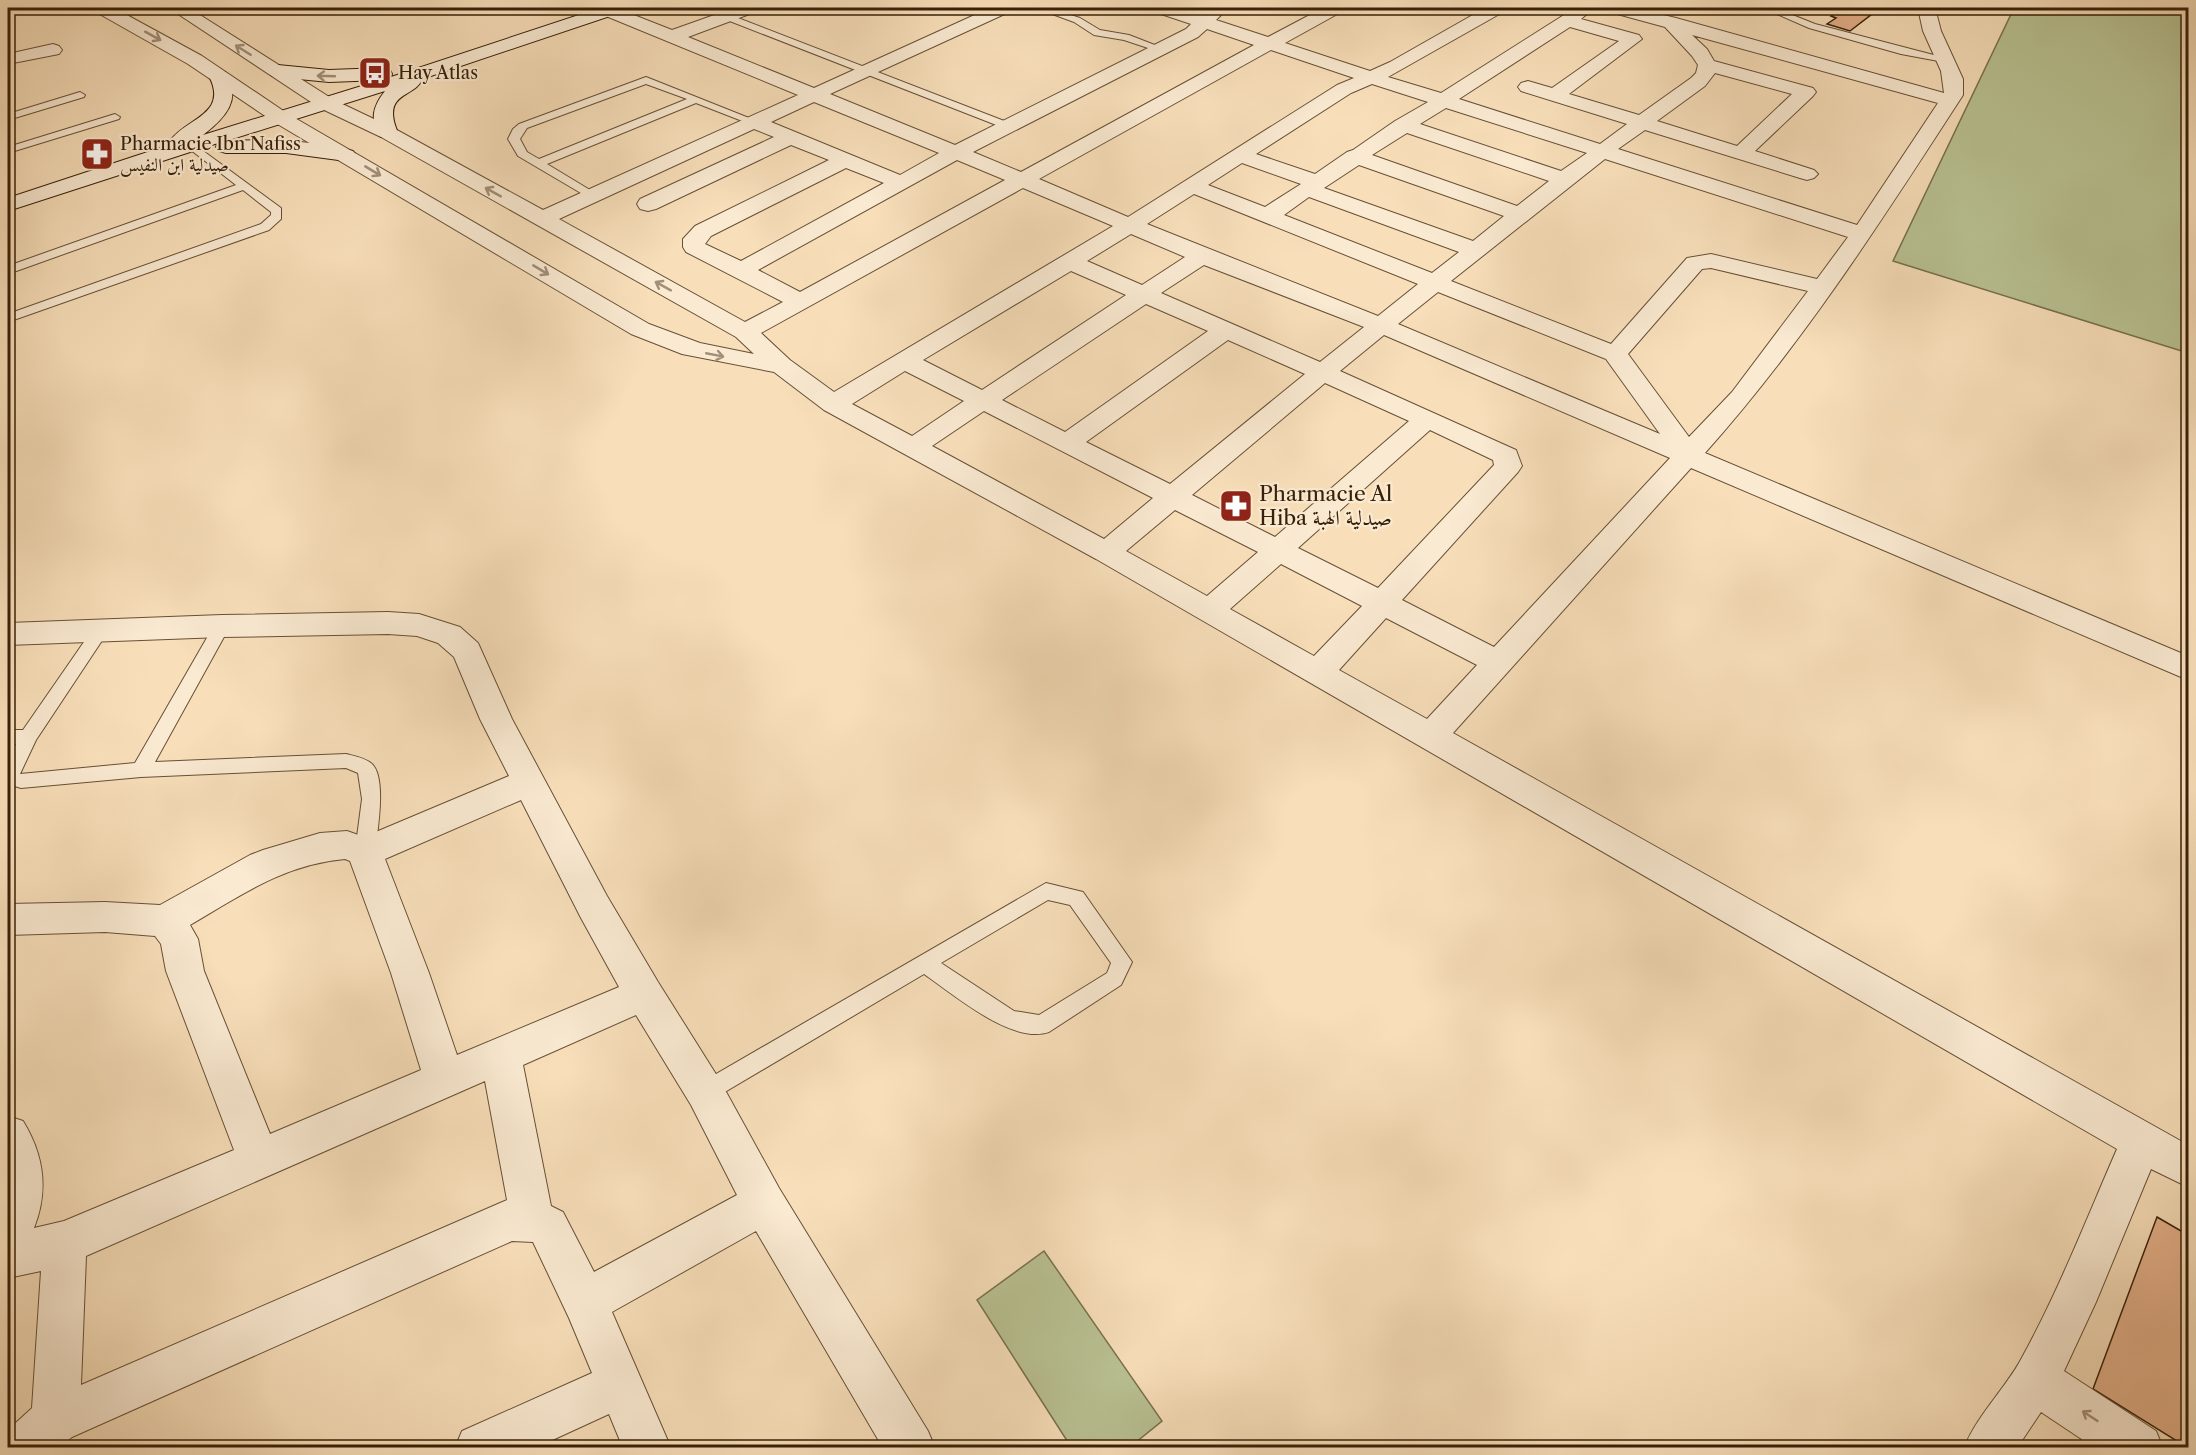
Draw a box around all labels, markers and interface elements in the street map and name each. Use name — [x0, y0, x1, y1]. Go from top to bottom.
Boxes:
one-way arrow — [144, 31, 161, 43]
one-way arrow — [235, 43, 252, 55]
bus stop icon: Hay Atlas — [357, 55, 393, 91]
place label: Hay Atlas — [398, 62, 478, 84]
one-way arrow — [317, 70, 337, 81]
place label: Pharmacie Ibn Nafiss صيدلية ابن النفيس — [120, 133, 301, 177]
pharmacy icon: Pharmacie Ibn Nafiss صيدلية ابن النفيس — [79, 136, 115, 172]
one-way arrow — [364, 165, 381, 177]
one-way arrow — [485, 185, 502, 197]
one-way arrow — [532, 264, 549, 276]
one-way arrow — [655, 280, 673, 291]
one-way arrow — [704, 350, 724, 361]
place label: Pharmacie Al Hiba صيدلية الهبة — [1259, 481, 1392, 531]
pharmacy icon: Pharmacie Al Hiba صيدلية الهبة — [1218, 488, 1254, 524]
one-way arrow — [2082, 1409, 2099, 1421]

